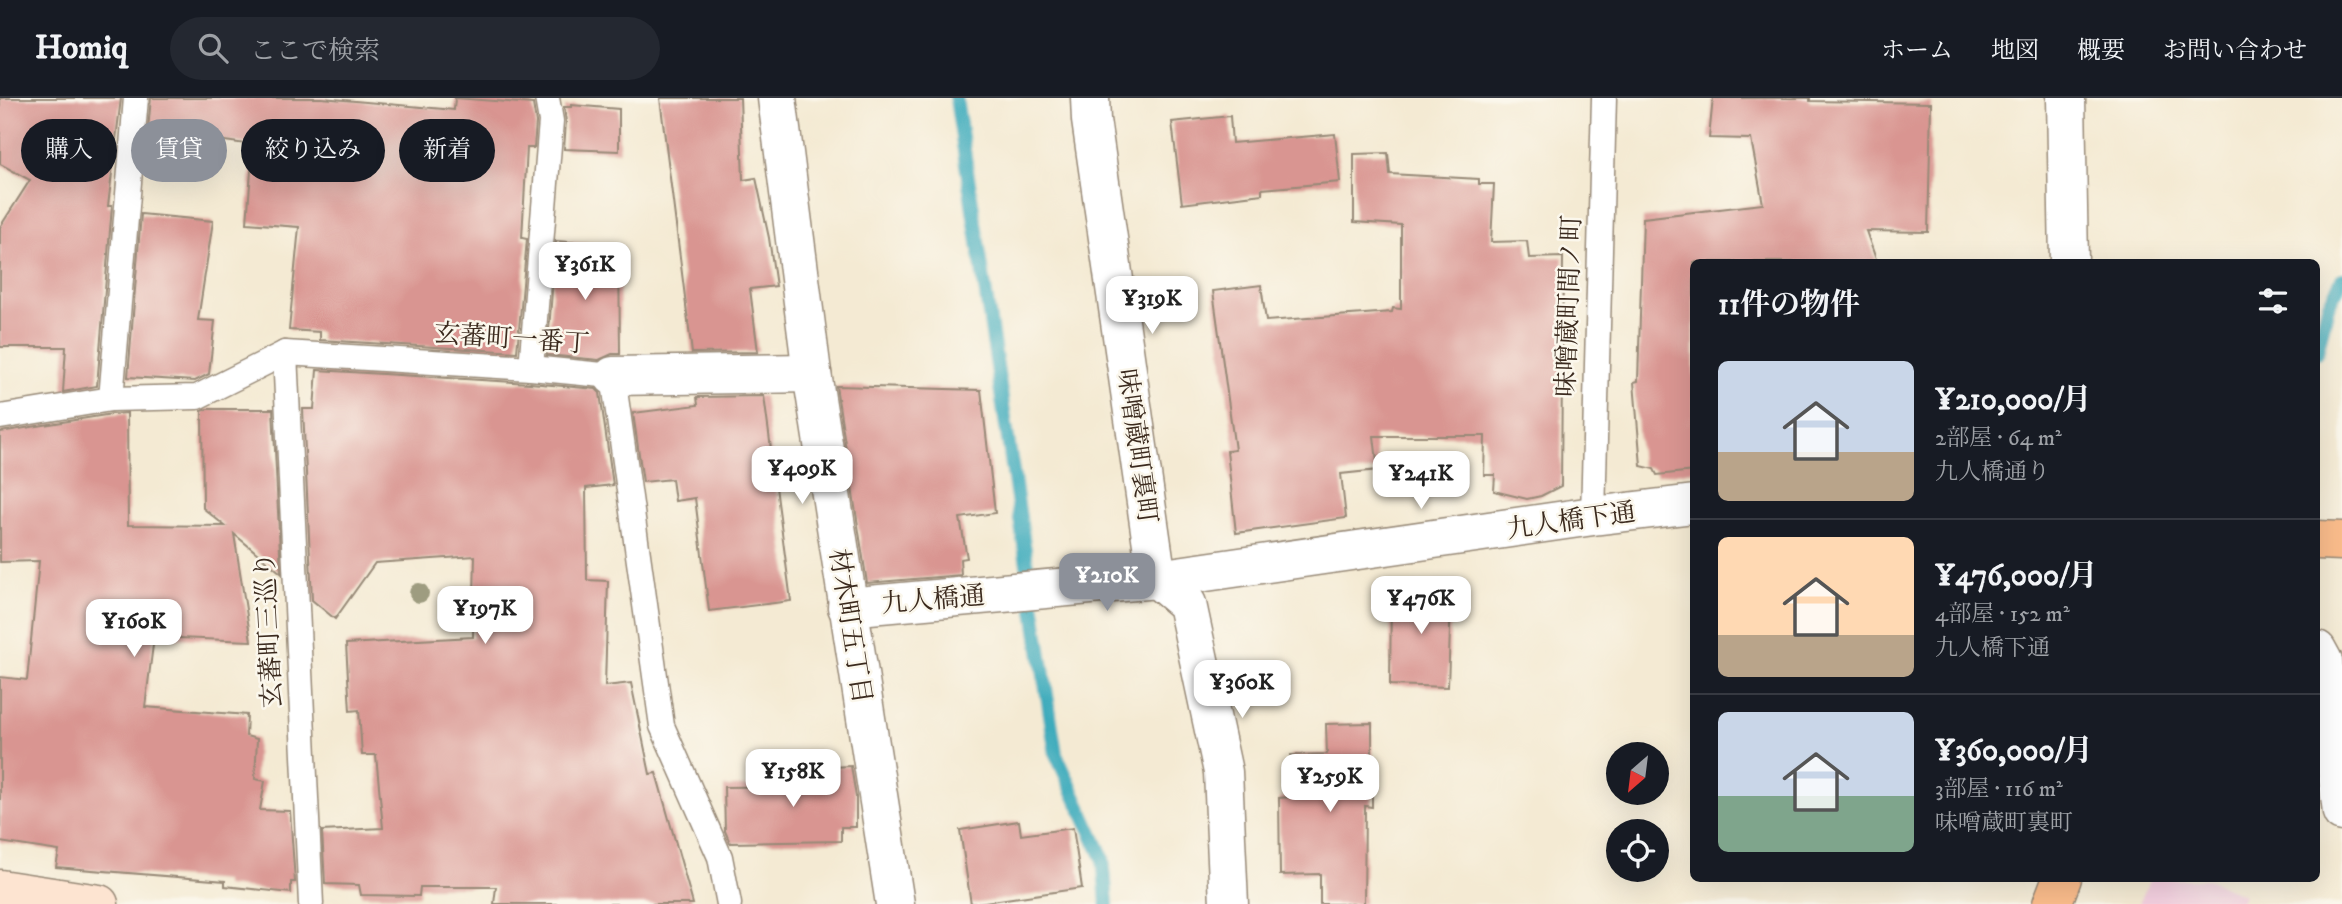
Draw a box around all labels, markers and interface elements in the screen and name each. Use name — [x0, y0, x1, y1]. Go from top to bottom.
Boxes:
search box — [170, 17, 660, 80]
text: Homiq — [35, 28, 128, 69]
icon: search — [194, 29, 232, 67]
text: ここで検索 — [250, 35, 380, 68]
text: ホーム — [1881, 36, 1953, 66]
text: 地図 — [1991, 36, 2039, 66]
text: 概要 — [2077, 36, 2125, 66]
text: お問い合わせ — [2163, 36, 2307, 66]
chip: 購入 — [21, 119, 117, 182]
chip: 賃貸 — [131, 119, 227, 182]
chip: 絞り込み — [241, 119, 385, 182]
chip: 新着 — [399, 119, 495, 182]
street label: 味噌蔵町間ノ町 — [1550, 215, 1589, 398]
pin: ¥361K — [536, 242, 634, 302]
text: ¥361K — [555, 250, 615, 279]
pin: ¥319K — [1103, 276, 1201, 336]
icon: filters — [2254, 282, 2292, 320]
text: ¥319K — [1122, 284, 1182, 313]
text: 11件の物件 — [1718, 287, 1860, 324]
street label: 玄蕃町一番丁 — [433, 318, 591, 361]
street label: 味噌蔵町裏町 — [1109, 367, 1164, 526]
text: ¥210,000/月 — [1935, 382, 2092, 419]
icon: home — [1774, 389, 1858, 473]
text: 2部屋 · 64 m² — [1935, 424, 2062, 453]
pin: ¥409K — [753, 446, 851, 506]
pin: ¥241K — [1372, 452, 1470, 511]
text: ¥409K — [768, 454, 836, 483]
text: 九人橋通り — [1935, 458, 2050, 487]
text: ¥241K — [1389, 459, 1453, 488]
street label: 九人橋下通 — [1505, 496, 1638, 547]
street label: 材木町五丁目 — [821, 547, 878, 706]
street label: 玄蕃町三巡り — [249, 551, 290, 709]
pin: ¥210K — [1058, 554, 1156, 613]
text: ¥476,000/月 — [1935, 558, 2097, 595]
text: ¥210K — [1075, 561, 1139, 590]
icon: home — [1774, 565, 1858, 649]
pin: ¥476K — [1372, 576, 1470, 636]
street label: 九人橋通 — [880, 580, 986, 621]
text: ¥476K — [1387, 584, 1455, 613]
pin: ¥197K — [436, 587, 534, 646]
text: ¥197K — [453, 594, 517, 623]
pin: ¥160K — [85, 600, 183, 659]
text: 4部屋 · 152 m² — [1935, 600, 2070, 629]
text: ¥160K — [102, 607, 166, 636]
text: 九人橋下通 — [1935, 634, 2050, 663]
pin: ¥360K — [1193, 660, 1291, 720]
text: ¥360K — [1210, 668, 1274, 697]
text: ¥360,000/月 — [1935, 733, 2093, 770]
icon: home — [1774, 740, 1858, 824]
north arrow — [1606, 742, 1670, 805]
map controls — [1606, 742, 1669, 882]
pin: ¥158K — [744, 750, 842, 809]
pin: ¥259K — [1281, 754, 1379, 814]
text: ¥158K — [762, 757, 824, 786]
text: ¥259K — [1297, 762, 1363, 791]
text: 3部屋 · 116 m² — [1935, 775, 2063, 804]
text: 味噌蔵町裏町 — [1935, 809, 2073, 838]
button: locate — [1606, 819, 1669, 882]

